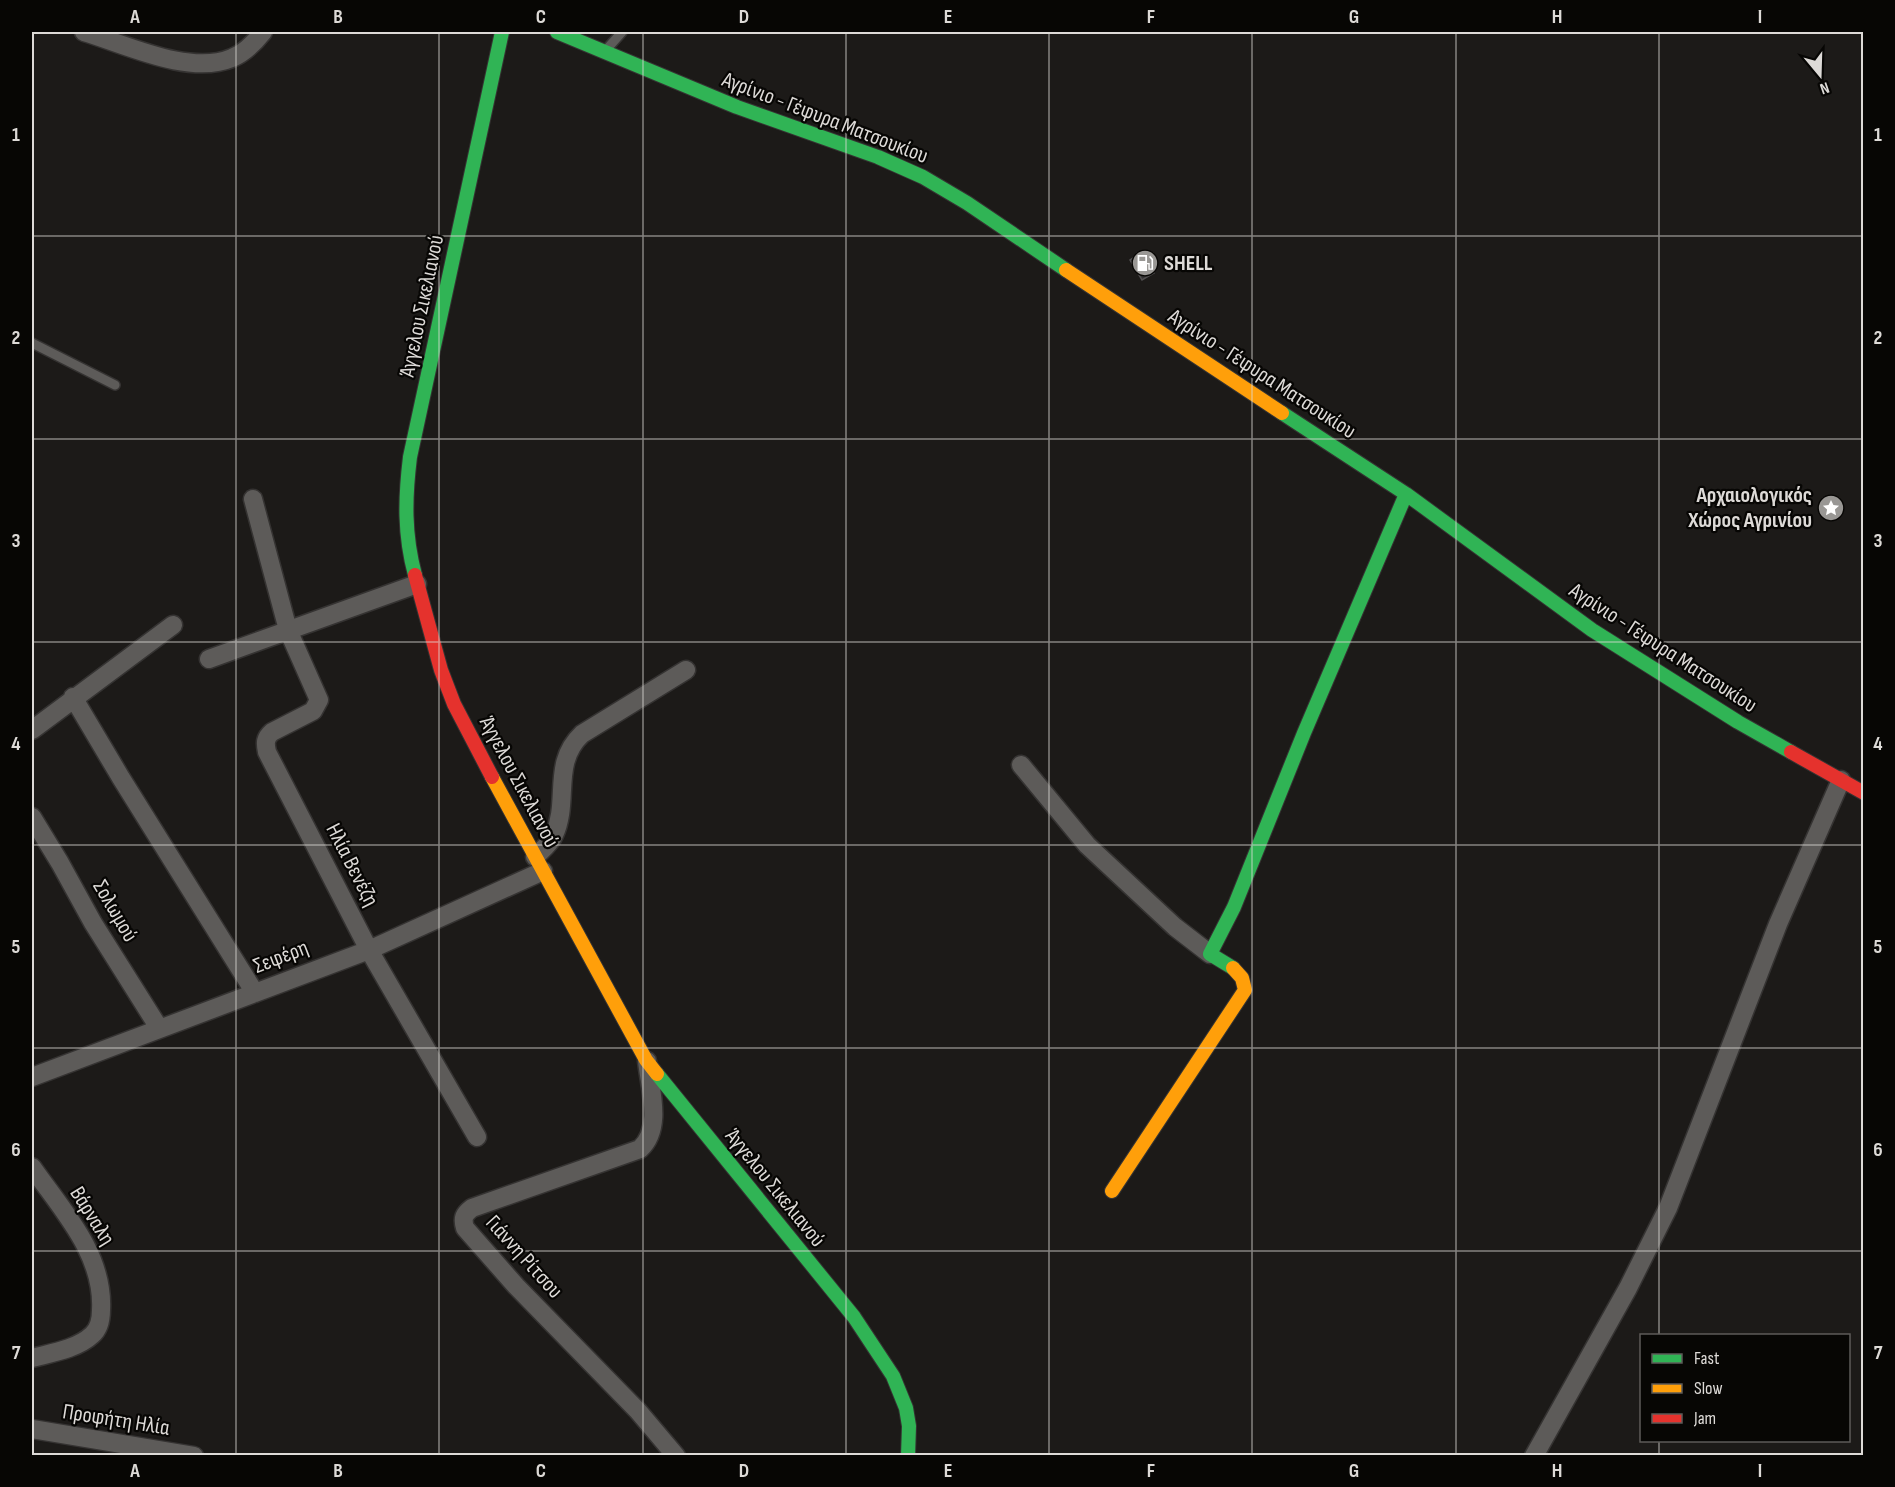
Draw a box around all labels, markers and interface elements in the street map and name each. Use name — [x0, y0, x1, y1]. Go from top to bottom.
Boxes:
text: A — [129, 5, 140, 29]
text: B — [333, 5, 343, 29]
text: C — [536, 5, 546, 29]
text: D — [739, 5, 749, 29]
text: E — [944, 5, 952, 29]
text: F — [1147, 5, 1155, 29]
text: G — [1349, 5, 1359, 29]
text: H — [1552, 5, 1562, 29]
text: I — [1758, 5, 1762, 29]
north arrow — [1790, 45, 1850, 105]
street label: Αγρίνιο - Γέφυρα Ματσουκίου — [717, 66, 932, 170]
text: N — [1817, 77, 1832, 98]
text: 1 — [12, 123, 20, 147]
text: 1 — [1874, 123, 1882, 147]
street label: Άγγελου Σικελιανού — [394, 232, 450, 380]
fuel station icon: SHELL — [1130, 248, 1160, 278]
place label: SHELL — [1164, 250, 1213, 277]
street label: Αγρίνιο - Γέφυρα Ματσουκίου — [1162, 303, 1361, 445]
text: 2 — [12, 326, 20, 350]
text: 2 — [1874, 326, 1882, 350]
place label: Αρχαιολογικός Χώρος Αγρινίου — [1687, 482, 1812, 534]
place icon: Αρχαιολογικός Χώρος Αγρινίου — [1816, 493, 1846, 523]
text: 3 — [12, 529, 21, 553]
text: 3 — [1874, 529, 1883, 553]
street label: Αγρίνιο - Γέφυρα Ματσουκίου — [1563, 577, 1762, 719]
street label: Άγγελου Σικελιανού — [473, 712, 565, 852]
text: 4 — [11, 732, 21, 756]
text: 4 — [1873, 732, 1883, 756]
street label: Ηλία Βενέζη — [320, 819, 384, 911]
street label: Σολωμού — [87, 875, 143, 947]
street label: Σεφέρη — [250, 934, 312, 980]
text: 5 — [12, 935, 21, 959]
text: 5 — [1874, 935, 1883, 959]
street label: Άγγελου Σικελιανού — [719, 1123, 831, 1253]
text: 6 — [11, 1138, 21, 1162]
text: 6 — [1873, 1138, 1883, 1162]
street label: Βάρναλη — [64, 1182, 120, 1250]
street label: Γιάννη Ρίτσου — [480, 1210, 568, 1304]
legend — [1640, 1334, 1850, 1442]
text: 7 — [12, 1341, 21, 1365]
text: 7 — [1874, 1341, 1883, 1365]
text: Fast — [1694, 1348, 1720, 1369]
text: Slow — [1694, 1378, 1723, 1399]
street label: Προφήτη Ηλία — [61, 1398, 172, 1442]
text: Jam — [1693, 1408, 1716, 1429]
text: A — [129, 1459, 140, 1483]
text: B — [333, 1459, 343, 1483]
text: C — [536, 1459, 546, 1483]
text: D — [739, 1459, 749, 1483]
text: E — [944, 1459, 952, 1483]
text: F — [1147, 1459, 1155, 1483]
text: G — [1349, 1459, 1359, 1483]
text: H — [1552, 1459, 1562, 1483]
text: I — [1758, 1459, 1762, 1483]

